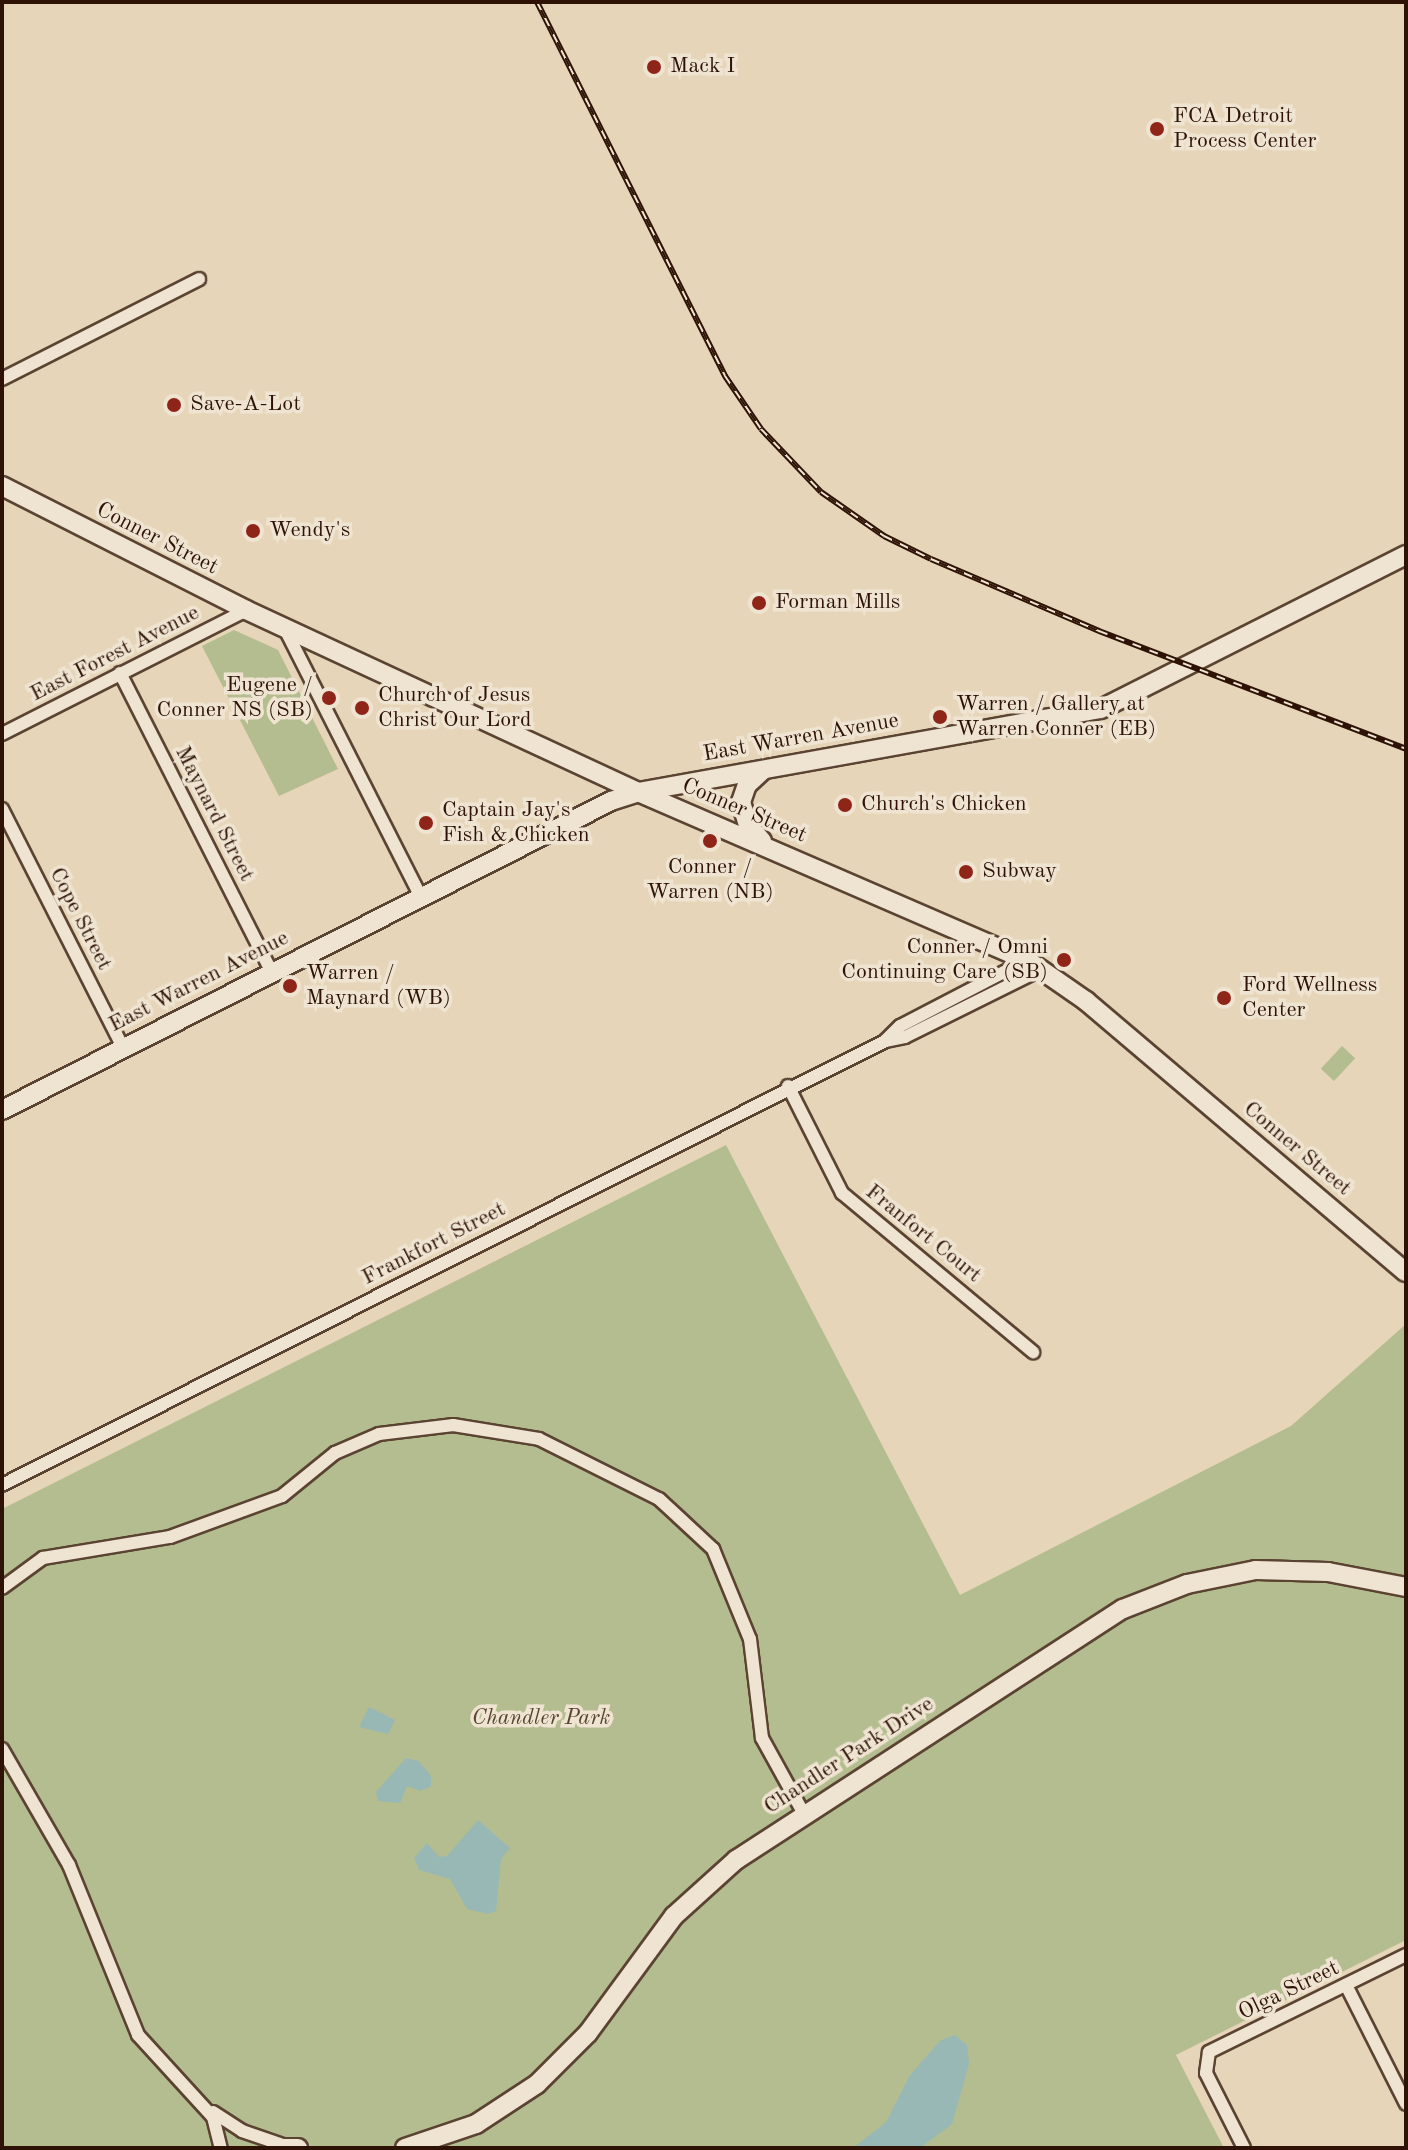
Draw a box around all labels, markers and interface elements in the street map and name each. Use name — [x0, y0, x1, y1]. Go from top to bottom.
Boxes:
place label: Mack I — [670, 54, 735, 80]
marker: Mack I — [645, 58, 663, 76]
place label: FCA Detroit Process Center — [1173, 103, 1316, 154]
marker: FCA Detroit Process Center — [1148, 120, 1166, 138]
place label: Save-A-Lot — [190, 392, 301, 418]
marker: Save-A-Lot — [165, 396, 183, 414]
street label: Conner Street — [92, 497, 222, 581]
place label: Wendy's — [269, 518, 350, 544]
marker: Wendy's — [244, 522, 262, 540]
place label: Forman Mills — [775, 590, 900, 616]
marker: Forman Mills — [750, 594, 768, 612]
street label: East Forest Avenue — [26, 600, 204, 708]
place label: Eugene / Conner NS (SB) — [156, 672, 313, 724]
place label: Church of Jesus Christ Our Lord — [378, 682, 532, 734]
marker: Eugene / Conner NS (SB) — [320, 689, 338, 707]
place label: Warren / Gallery at Warren Conner (EB) — [956, 691, 1156, 742]
marker: Church of Jesus Christ Our Lord — [353, 699, 371, 717]
street label: East Warren Avenue — [701, 708, 901, 768]
marker: Warren / Gallery at Warren Conner (EB) — [931, 708, 949, 726]
street label: Maynard Street — [169, 742, 259, 886]
street label: Conner Street — [678, 773, 810, 849]
place label: Church's Chicken — [861, 792, 1027, 818]
marker: Church's Chicken — [836, 796, 854, 814]
place label: Captain Jay's Fish & Chicken — [442, 797, 590, 848]
marker: Captain Jay's Fish & Chicken — [417, 814, 435, 832]
marker: Conner / Warren (NB) — [701, 832, 719, 850]
place label: Conner / Warren (NB) — [646, 854, 774, 906]
place label: Subway — [982, 859, 1057, 885]
street label: Cope Street — [43, 863, 117, 975]
marker: Subway — [957, 863, 975, 881]
street label: East Warren Avenue — [105, 925, 293, 1039]
place label: Conner / Omni Continuing Care (SB) — [841, 934, 1048, 986]
marker: Conner / Omni Continuing Care (SB) — [1055, 951, 1073, 969]
place label: Warren / Maynard (WB) — [306, 960, 451, 1012]
place label: Ford Wellness Center — [1242, 972, 1377, 1024]
marker: Warren / Maynard (WB) — [281, 977, 299, 995]
marker: Ford Wellness Center — [1213, 987, 1235, 1009]
street label: Conner Street — [1238, 1096, 1356, 1202]
street label: Franfort Court — [860, 1179, 986, 1289]
street label: Frankfort Street — [358, 1197, 510, 1291]
street label: Chandler Park Drive — [759, 1691, 939, 1821]
park label: Chandler Park — [472, 1706, 610, 1732]
street label: Olga Street — [1234, 1955, 1344, 2027]

